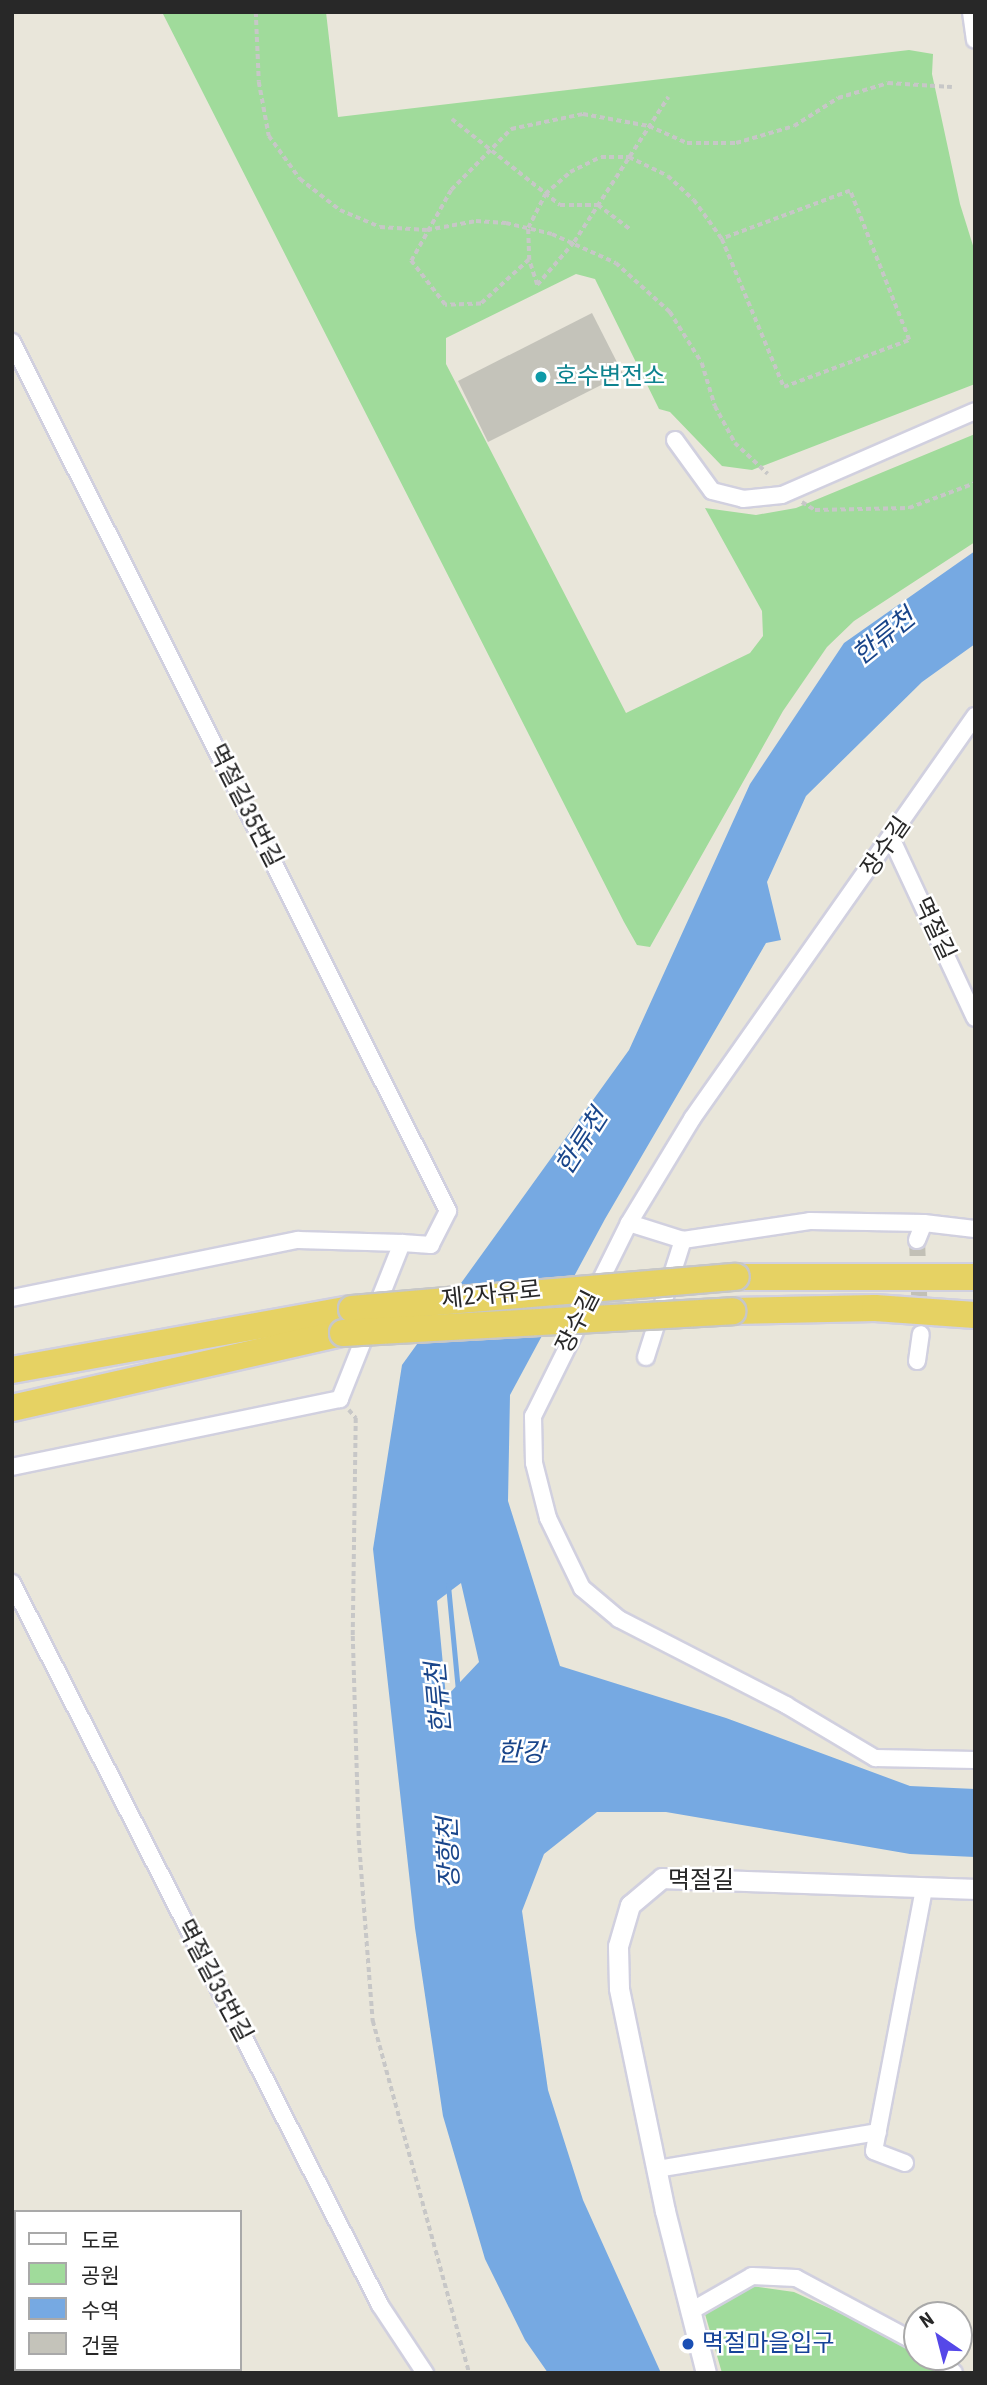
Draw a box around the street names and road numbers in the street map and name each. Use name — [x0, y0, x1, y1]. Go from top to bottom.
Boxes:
street label: 멱절길35번길 — [202, 740, 288, 872]
street label: 장수길 — [855, 812, 917, 882]
street label: 멱절길 — [907, 893, 961, 965]
street label: 제2자유로 — [440, 1275, 542, 1315]
street label: 장수길 — [550, 1286, 606, 1358]
street label: 멱절길 — [668, 1867, 734, 1895]
street label: 멱절길35번길 — [170, 1915, 258, 2047]

